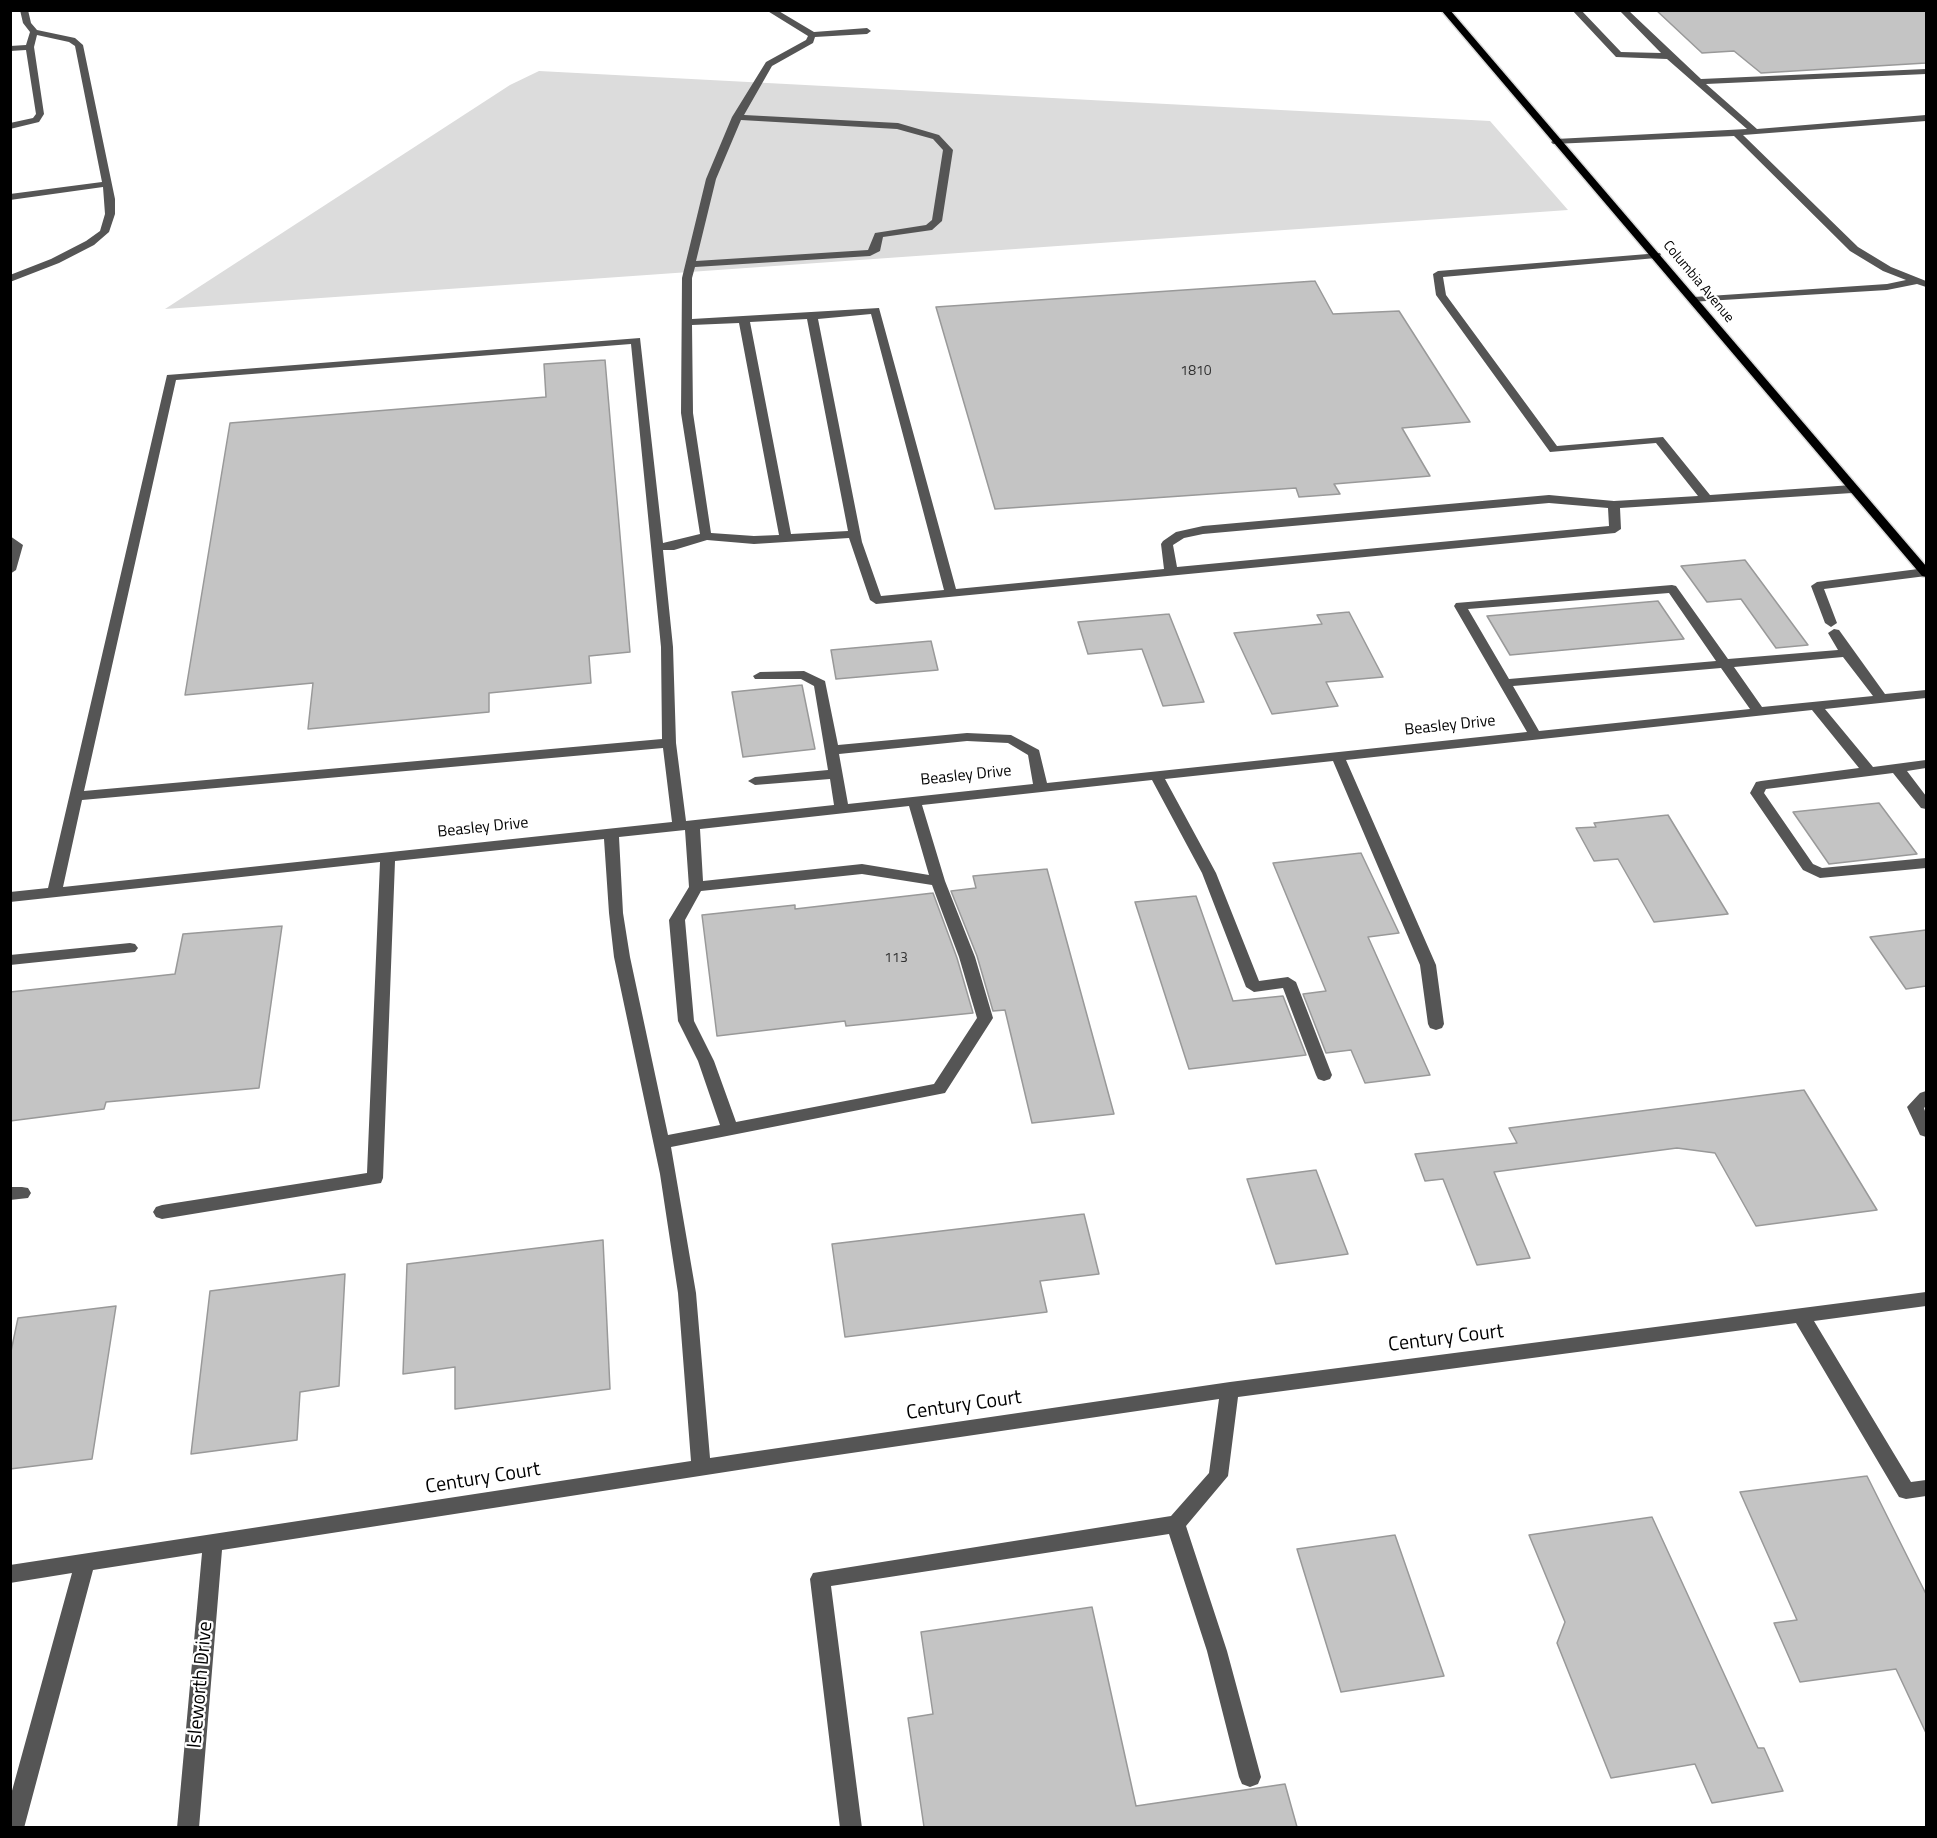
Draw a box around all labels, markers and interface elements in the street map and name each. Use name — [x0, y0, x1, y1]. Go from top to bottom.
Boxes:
street label: Columbia Avenue — [1659, 238, 1737, 326]
house number: 1810 — [1180, 364, 1212, 380]
street label: Beasley Drive — [1404, 712, 1496, 740]
street label: Beasley Drive — [920, 762, 1012, 790]
street label: Beasley Drive — [437, 814, 529, 842]
house number: 113 — [884, 951, 908, 967]
street label: Century Court — [1387, 1320, 1505, 1358]
street label: Century Court — [905, 1386, 1023, 1426]
street label: Century Court — [424, 1458, 542, 1500]
street label: Isleworth Drive — [183, 1621, 219, 1749]

